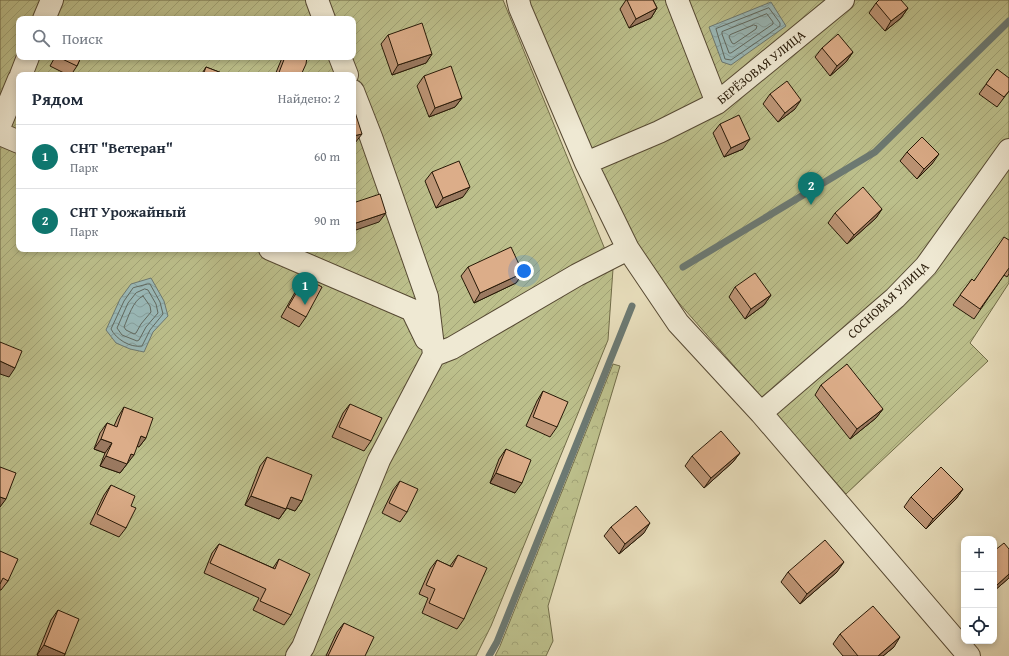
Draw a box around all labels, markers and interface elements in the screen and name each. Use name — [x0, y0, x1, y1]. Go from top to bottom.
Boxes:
search box — [16, 16, 356, 60]
street label: БЕРЁЗОВАЯ УЛИЦА — [713, 25, 809, 109]
icon: search — [30, 27, 52, 49]
text: Поиск — [62, 28, 103, 49]
text: Рядом — [32, 86, 83, 111]
text: Найдено: 2 — [278, 89, 340, 108]
text: СНТ "Ветеран" — [70, 137, 173, 158]
text: 1 — [42, 147, 48, 166]
text: 60 m — [314, 147, 340, 166]
text: Парк — [70, 158, 98, 177]
pin: 2 — [798, 172, 824, 205]
text: СНТ Урожайный — [70, 201, 186, 222]
text: 2 — [42, 211, 48, 230]
text: 90 m — [314, 211, 340, 230]
text: Парк — [70, 222, 98, 241]
street label: СОСНОВАЯ УЛИЦА — [843, 257, 933, 343]
your location — [514, 261, 534, 281]
pin: 1 — [292, 272, 318, 305]
map controls — [961, 536, 997, 644]
button: + — [961, 536, 997, 572]
button: − — [961, 572, 997, 608]
button: locate — [961, 608, 997, 644]

